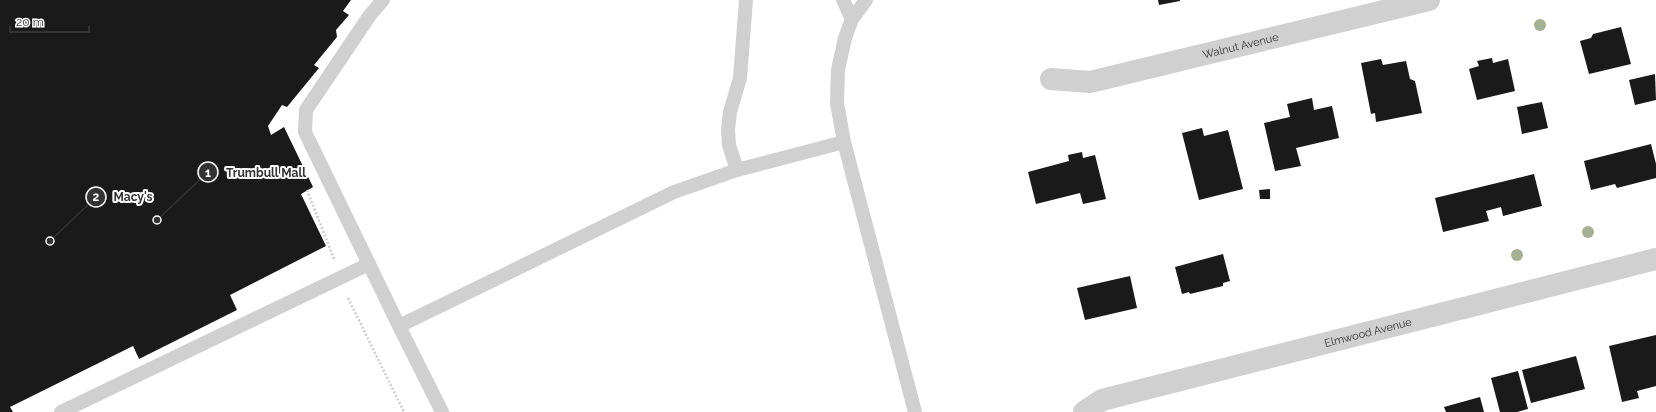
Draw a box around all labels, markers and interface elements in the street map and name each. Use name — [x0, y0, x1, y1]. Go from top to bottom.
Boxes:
scale bar — [10, 8, 89, 34]
text: 20 m — [16, 15, 44, 29]
street label: Walnut Avenue — [1201, 30, 1280, 62]
callout: Trumbull Mall — [198, 160, 314, 184]
text: 1 — [205, 166, 211, 180]
text: Trumbull Mall — [226, 166, 306, 180]
callout: Macy's — [86, 185, 161, 209]
text: 2 — [93, 190, 100, 204]
text: Macy's — [113, 190, 153, 204]
street label: Elmwood Avenue — [1323, 315, 1414, 350]

